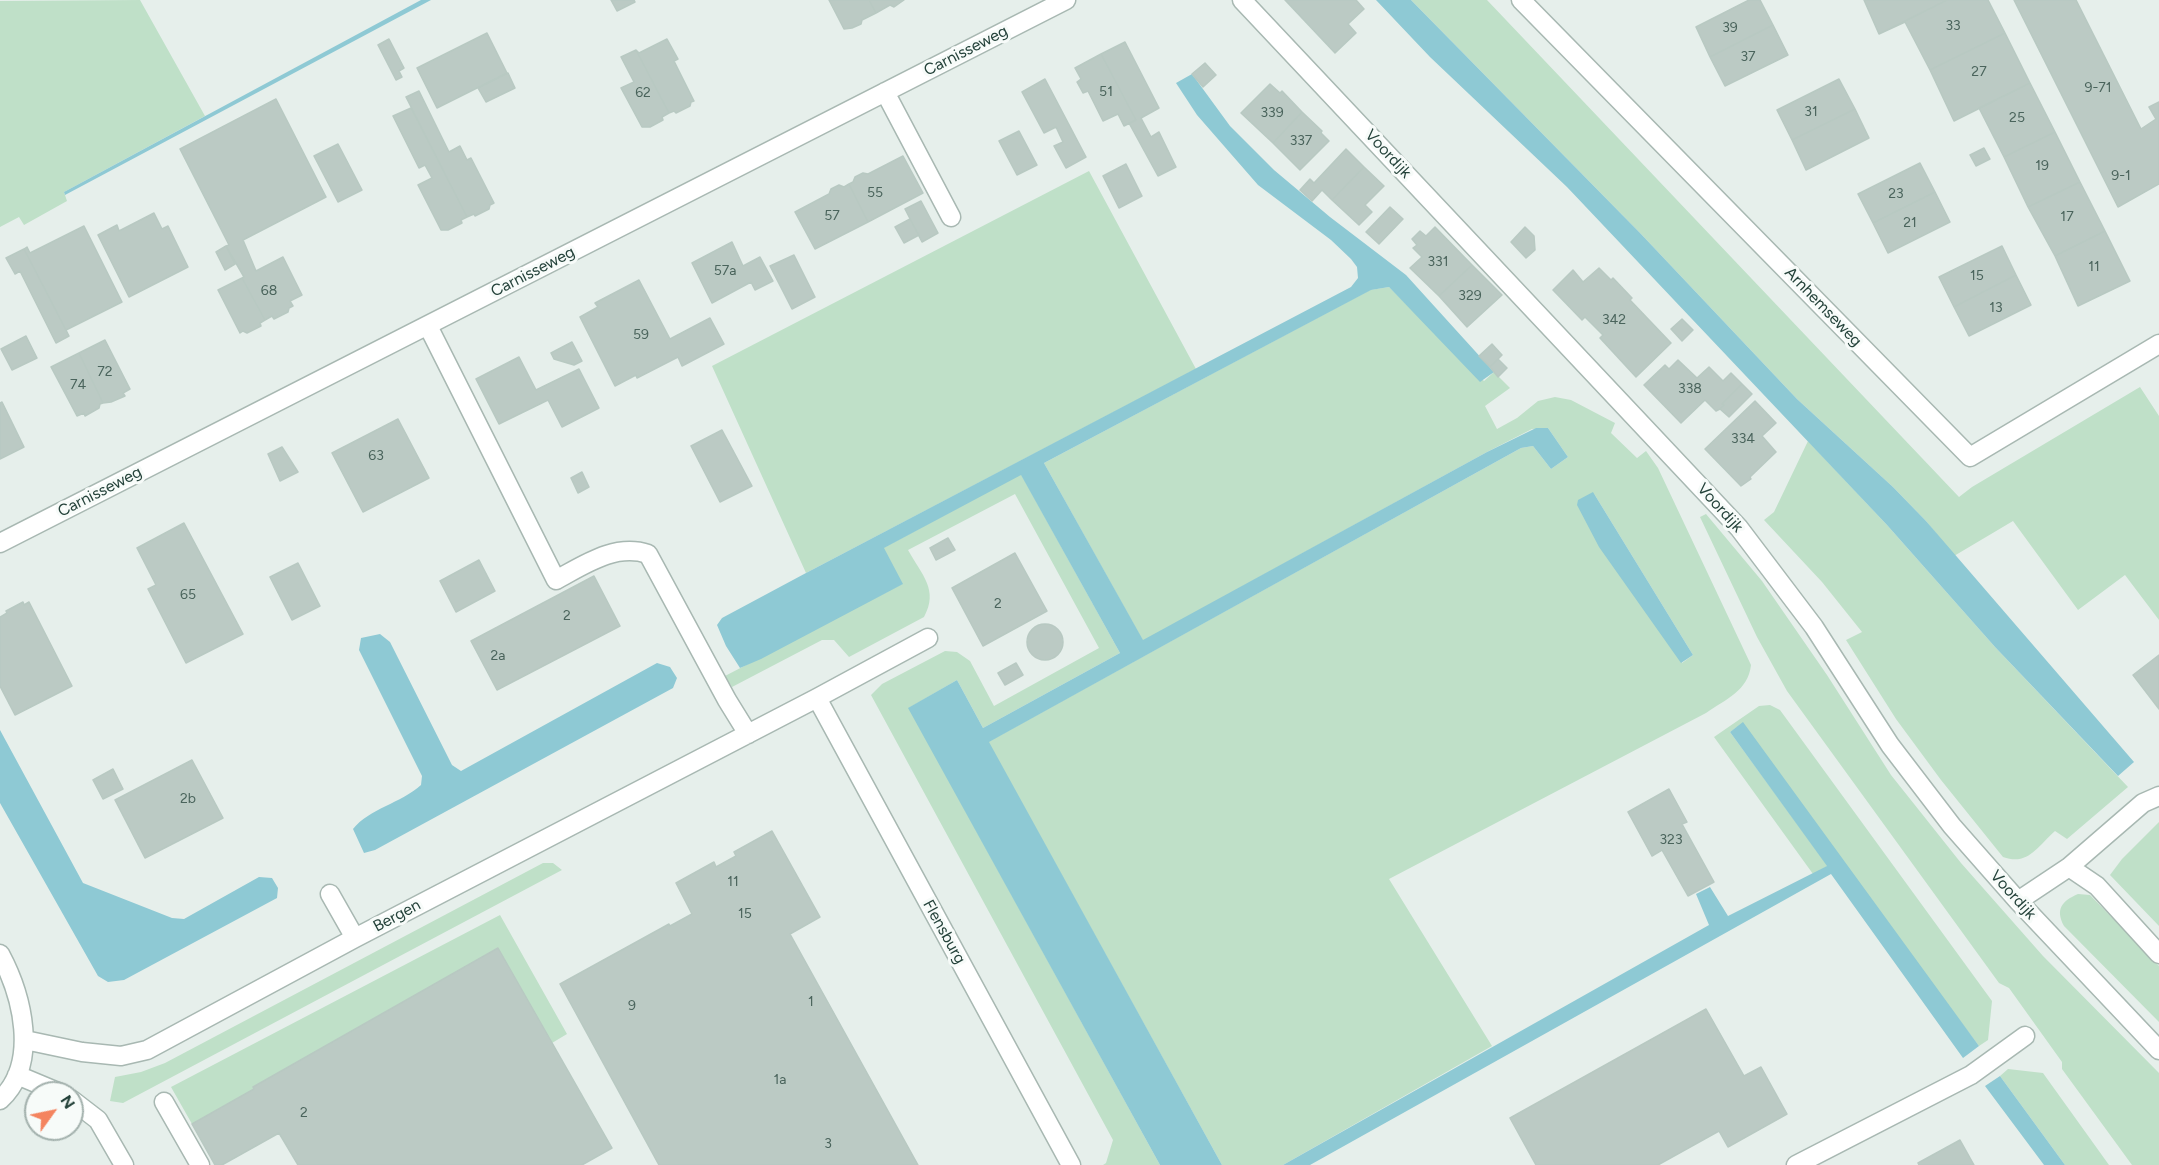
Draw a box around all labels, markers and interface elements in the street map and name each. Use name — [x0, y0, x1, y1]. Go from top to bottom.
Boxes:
house number: 33 — [1945, 18, 1961, 34]
house number: 39 — [1722, 20, 1738, 36]
street label: Carnisseweg — [921, 22, 1011, 80]
house number: 37 — [1740, 49, 1756, 65]
house number: 27 — [1971, 64, 1987, 80]
house number: 9-71 — [2084, 80, 2112, 96]
house number: 51 — [1099, 84, 1113, 100]
house number: 62 — [635, 85, 651, 101]
house number: 31 — [1804, 104, 1818, 120]
house number: 339 — [1260, 105, 1284, 121]
house number: 25 — [2009, 110, 2025, 126]
street label: Voordijk — [1361, 126, 1415, 182]
house number: 337 — [1290, 133, 1312, 149]
house number: 19 — [2035, 158, 2049, 174]
house number: 9-1 — [2111, 168, 2131, 184]
house number: 55 — [867, 185, 883, 201]
house number: 23 — [1888, 186, 1904, 202]
house number: 57 — [824, 208, 840, 224]
house number: 17 — [2060, 209, 2074, 225]
house number: 21 — [1903, 215, 1917, 231]
street label: Carnisseweg — [488, 243, 578, 301]
house number: 331 — [1427, 254, 1449, 270]
house number: 11 — [2088, 259, 2100, 275]
house number: 57a — [714, 263, 736, 279]
street label: Arnhemseweg — [1780, 263, 1866, 351]
house number: 15 — [1970, 268, 1984, 284]
house number: 68 — [261, 283, 277, 299]
house number: 329 — [1458, 288, 1482, 304]
house number: 13 — [1989, 300, 2003, 316]
house number: 342 — [1602, 312, 1626, 328]
house number: 59 — [633, 327, 649, 343]
house number: 72 — [97, 364, 113, 380]
house number: 74 — [70, 377, 86, 393]
house number: 338 — [1678, 381, 1702, 397]
house number: 334 — [1731, 431, 1755, 447]
house number: 63 — [368, 448, 384, 464]
street label: Carnisseweg — [55, 463, 145, 521]
street label: Voordijk — [1693, 479, 1747, 537]
house number: 65 — [180, 587, 196, 603]
house number: 2 — [994, 596, 1002, 612]
house number: 2 — [563, 608, 571, 624]
house number: 2a — [491, 648, 505, 664]
house number: 2b — [180, 791, 196, 807]
house number: 323 — [1659, 832, 1683, 848]
street label: Voordijk — [1986, 866, 2040, 924]
house number: 11 — [727, 874, 739, 890]
street label: Bergen — [370, 896, 424, 936]
street label: Flensburg — [919, 897, 969, 967]
house number: 15 — [738, 906, 752, 922]
house number: 1 — [808, 994, 814, 1010]
house number: 9 — [628, 998, 636, 1014]
house number: 1a — [774, 1072, 786, 1088]
north arrow — [24, 1081, 84, 1141]
text: N — [57, 1092, 79, 1112]
house number: 2 — [300, 1105, 308, 1121]
house number: 3 — [824, 1136, 832, 1152]

